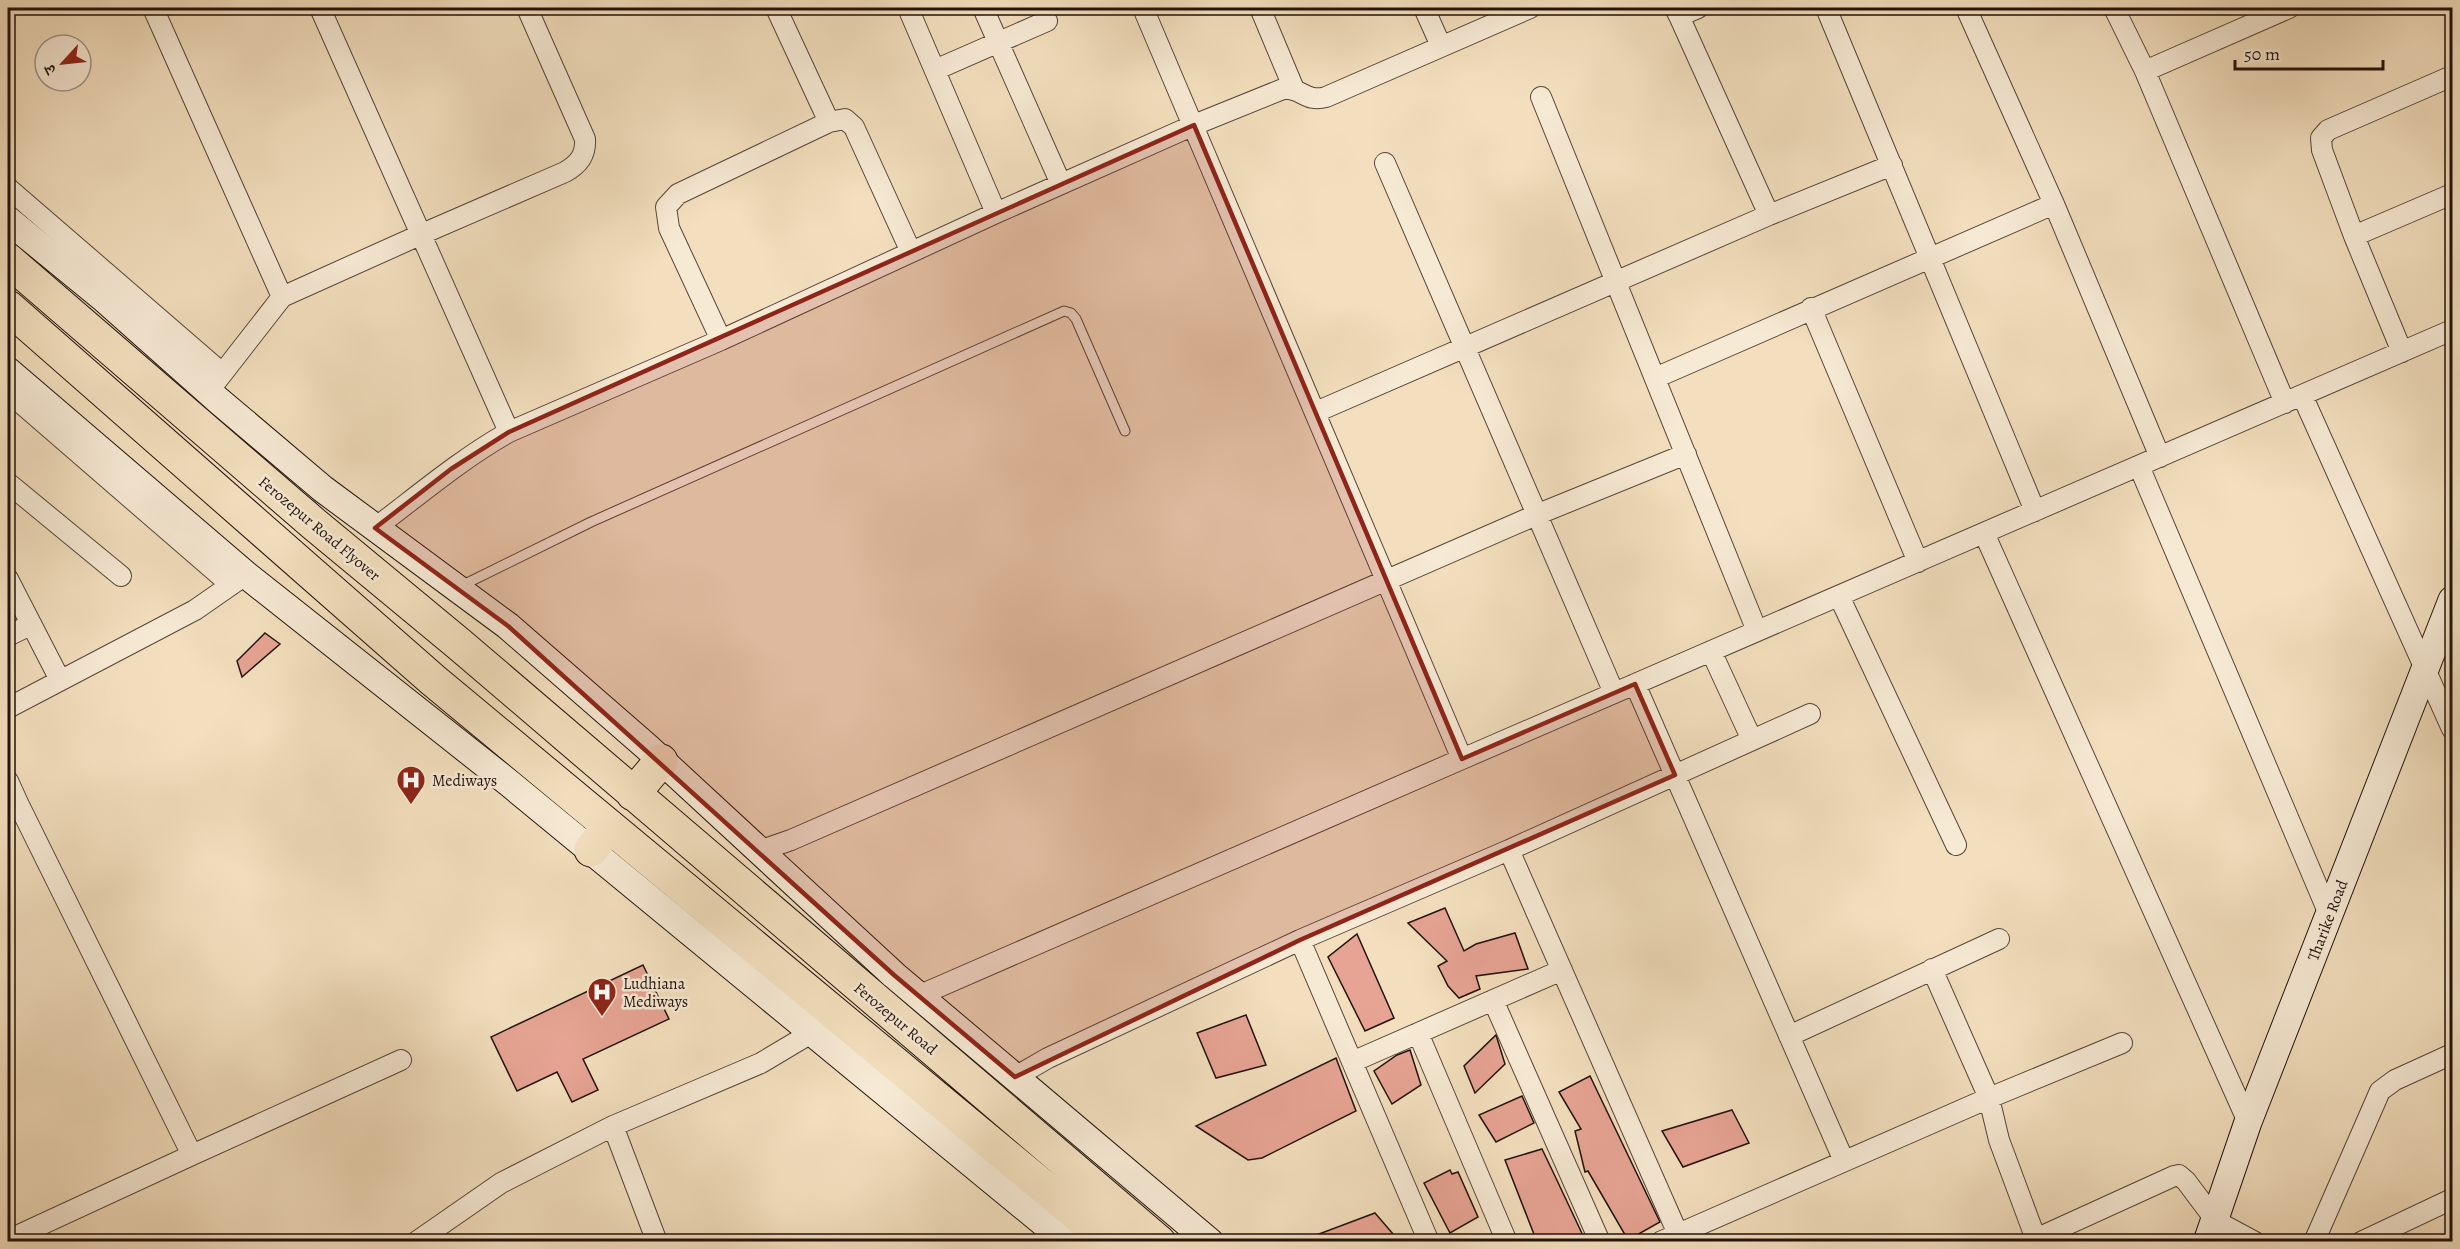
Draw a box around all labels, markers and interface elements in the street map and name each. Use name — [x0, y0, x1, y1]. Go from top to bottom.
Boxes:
north arrow — [33, 33, 93, 93]
scale bar — [2235, 33, 2384, 71]
text: 50 m — [2244, 42, 2280, 66]
text: उ — [38, 59, 63, 79]
street label: Ferozepur Road Flyover — [254, 471, 385, 586]
hospital icon: Mediways — [395, 764, 427, 806]
place label: Mediways — [432, 770, 497, 792]
street label: Tharike Road — [2302, 876, 2354, 964]
place label: Ludhiana Mediways — [623, 973, 688, 1013]
hospital icon: Ludhiana Mediways — [586, 976, 618, 1018]
street label: Ferozepur Road — [849, 977, 942, 1060]

